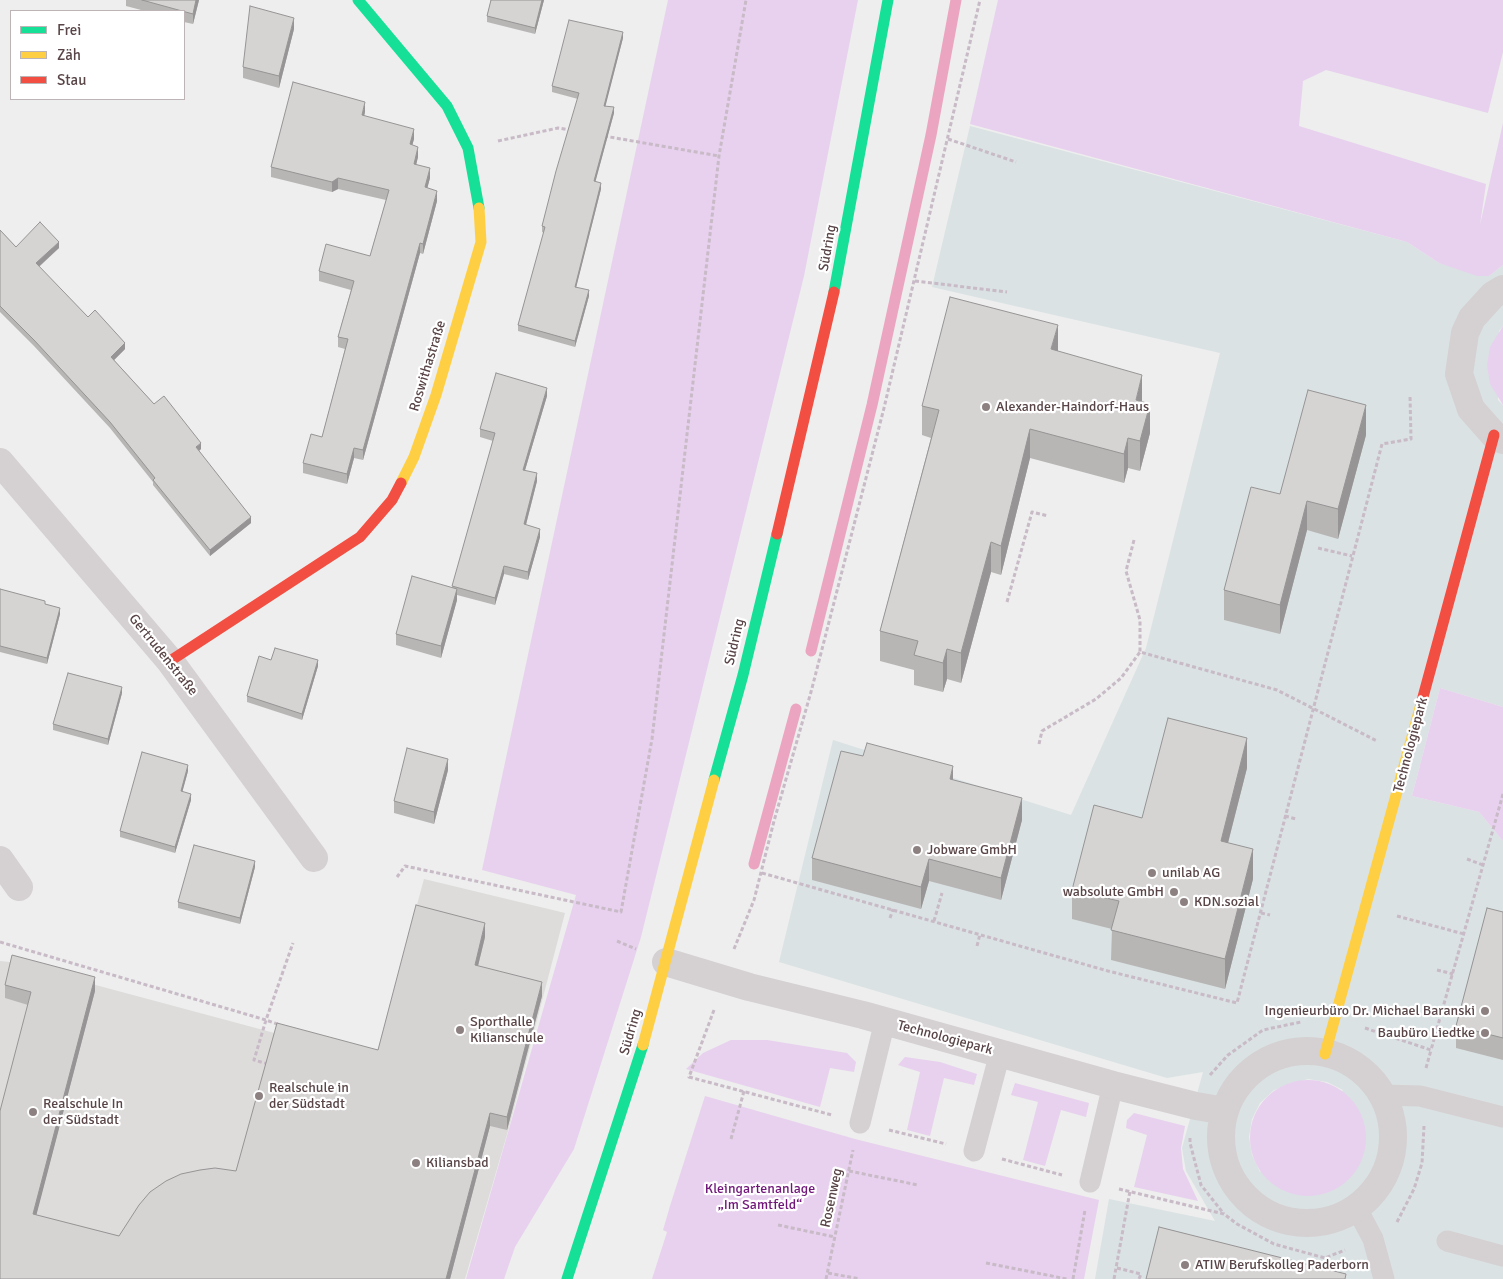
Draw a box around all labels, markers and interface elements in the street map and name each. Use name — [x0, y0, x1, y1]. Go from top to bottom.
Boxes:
legend — [10, 10, 185, 100]
text: Frei — [57, 21, 81, 39]
text: Zäh — [57, 46, 81, 64]
text: Stau — [57, 71, 86, 89]
street label: Südring — [816, 223, 840, 273]
street label: Roswithastraße — [406, 318, 450, 414]
place label: Alexander-Haindorf-Haus — [996, 399, 1149, 415]
marker: Alexander-Haindorf-Haus — [980, 401, 992, 413]
street label: Gertrudenstraße — [125, 611, 201, 699]
street label: Südring — [722, 617, 748, 667]
street label: Technologiepark — [1390, 696, 1432, 794]
place label: Jobware GmbH — [927, 842, 1017, 858]
marker: Jobware GmbH — [911, 844, 923, 856]
place label: unilab AG — [1162, 865, 1220, 881]
marker: unilab AG — [1146, 867, 1158, 879]
place label: wabsolute GmbH — [1063, 884, 1164, 900]
marker: wabsolute GmbH — [1168, 886, 1180, 898]
place label: KDN.sozial — [1194, 894, 1259, 910]
marker: KDN.sozial — [1178, 896, 1190, 908]
place label: Ingenieurbüro Dr. Michael Baranski — [1265, 1003, 1475, 1019]
marker: Ingenieurbüro Dr. Michael Baranski — [1479, 1005, 1491, 1017]
street label: Südring — [616, 1007, 646, 1057]
place label: Sporthalle Kilianschule — [470, 1014, 544, 1046]
street label: Technologiepark — [896, 1017, 994, 1059]
marker: Sporthalle Kilianschule — [454, 1024, 466, 1036]
place label: Baubüro Liedtke — [1378, 1025, 1475, 1041]
marker: Baubüro Liedtke — [1479, 1027, 1491, 1039]
place label: Realschule in der Südstadt — [269, 1080, 349, 1112]
marker: Realschule in der Südstadt — [253, 1090, 265, 1102]
place label: Realschule In der Südstadt — [43, 1096, 123, 1128]
marker: Realschule In der Südstadt — [27, 1106, 39, 1118]
place label: Kiliansbad — [426, 1155, 489, 1171]
marker: Kiliansbad — [410, 1157, 422, 1169]
street label: Rosenweg — [818, 1167, 846, 1229]
park label: Kleingartenanlage „Im Samtfeld“ — [705, 1181, 815, 1214]
place label: ATIW Berufskolleg Paderborn — [1195, 1257, 1369, 1273]
marker: ATIW Berufskolleg Paderborn — [1179, 1259, 1191, 1271]

